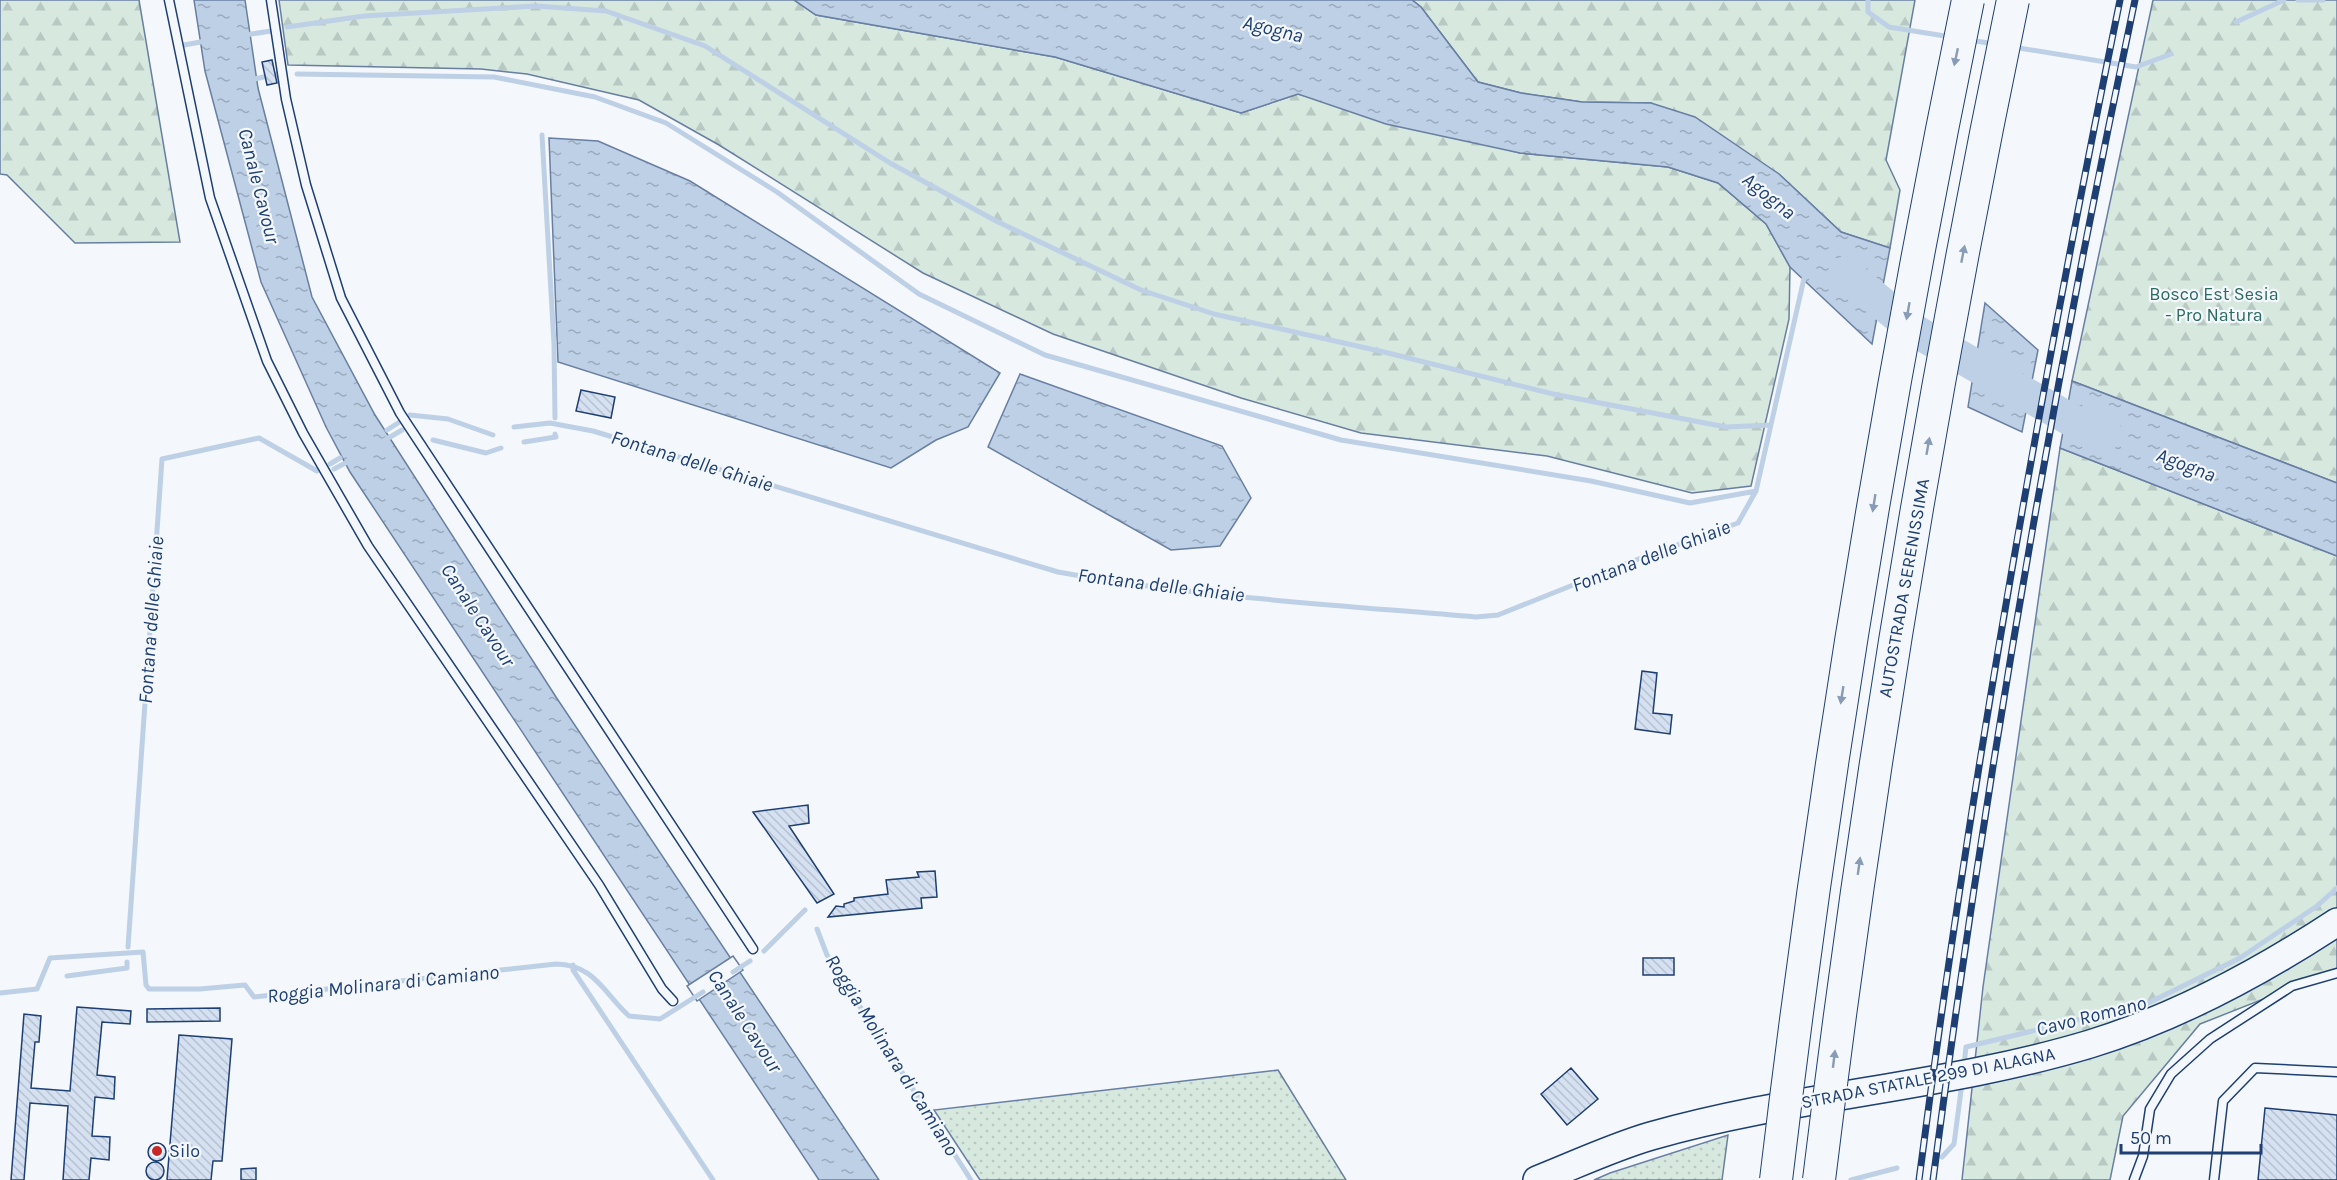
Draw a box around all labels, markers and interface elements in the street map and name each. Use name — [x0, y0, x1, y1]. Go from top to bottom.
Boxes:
water label: Agogna — [1240, 10, 1306, 48]
one-way arrow — [1951, 48, 1961, 67]
water label: Canale Cavour — [234, 126, 285, 247]
water label: Agogna — [1738, 168, 1800, 224]
one-way arrow — [1959, 244, 1968, 263]
park label: Bosco Est Sesia - Pro Natura — [2149, 283, 2279, 326]
one-way arrow — [1903, 301, 1912, 320]
water label: Fontana delle Ghiaie — [608, 425, 776, 497]
one-way arrow — [1924, 436, 1933, 455]
water label: Agogna — [2153, 443, 2219, 487]
street label: AUTOSTRADA SERENISSIMA — [1874, 477, 1934, 699]
one-way arrow — [1869, 493, 1878, 512]
water label: Fontana delle Ghiaie — [1569, 515, 1733, 597]
water label: Fontana delle Ghiaie — [134, 535, 168, 705]
water label: Canale Cavour — [436, 559, 521, 672]
water label: Fontana delle Ghiaie — [1076, 563, 1246, 607]
one-way arrow — [1837, 686, 1846, 705]
one-way arrow — [1855, 856, 1864, 875]
water label: Roggia Molinara di Camiano — [821, 950, 964, 1160]
water label: Roggia Molinara di Camiano — [266, 960, 500, 1008]
water label: Canale Cavour — [703, 965, 788, 1078]
water label: Cavo Romano — [2034, 991, 2149, 1041]
street label: STRADA STATALE 299 DI ALAGNA — [1799, 1043, 2057, 1113]
one-way arrow — [1829, 1050, 1839, 1069]
scale bar — [2121, 1117, 2260, 1155]
text: 50 m — [2130, 1127, 2172, 1149]
place label: Silo — [169, 1140, 200, 1162]
marker: Silo — [150, 1144, 164, 1158]

